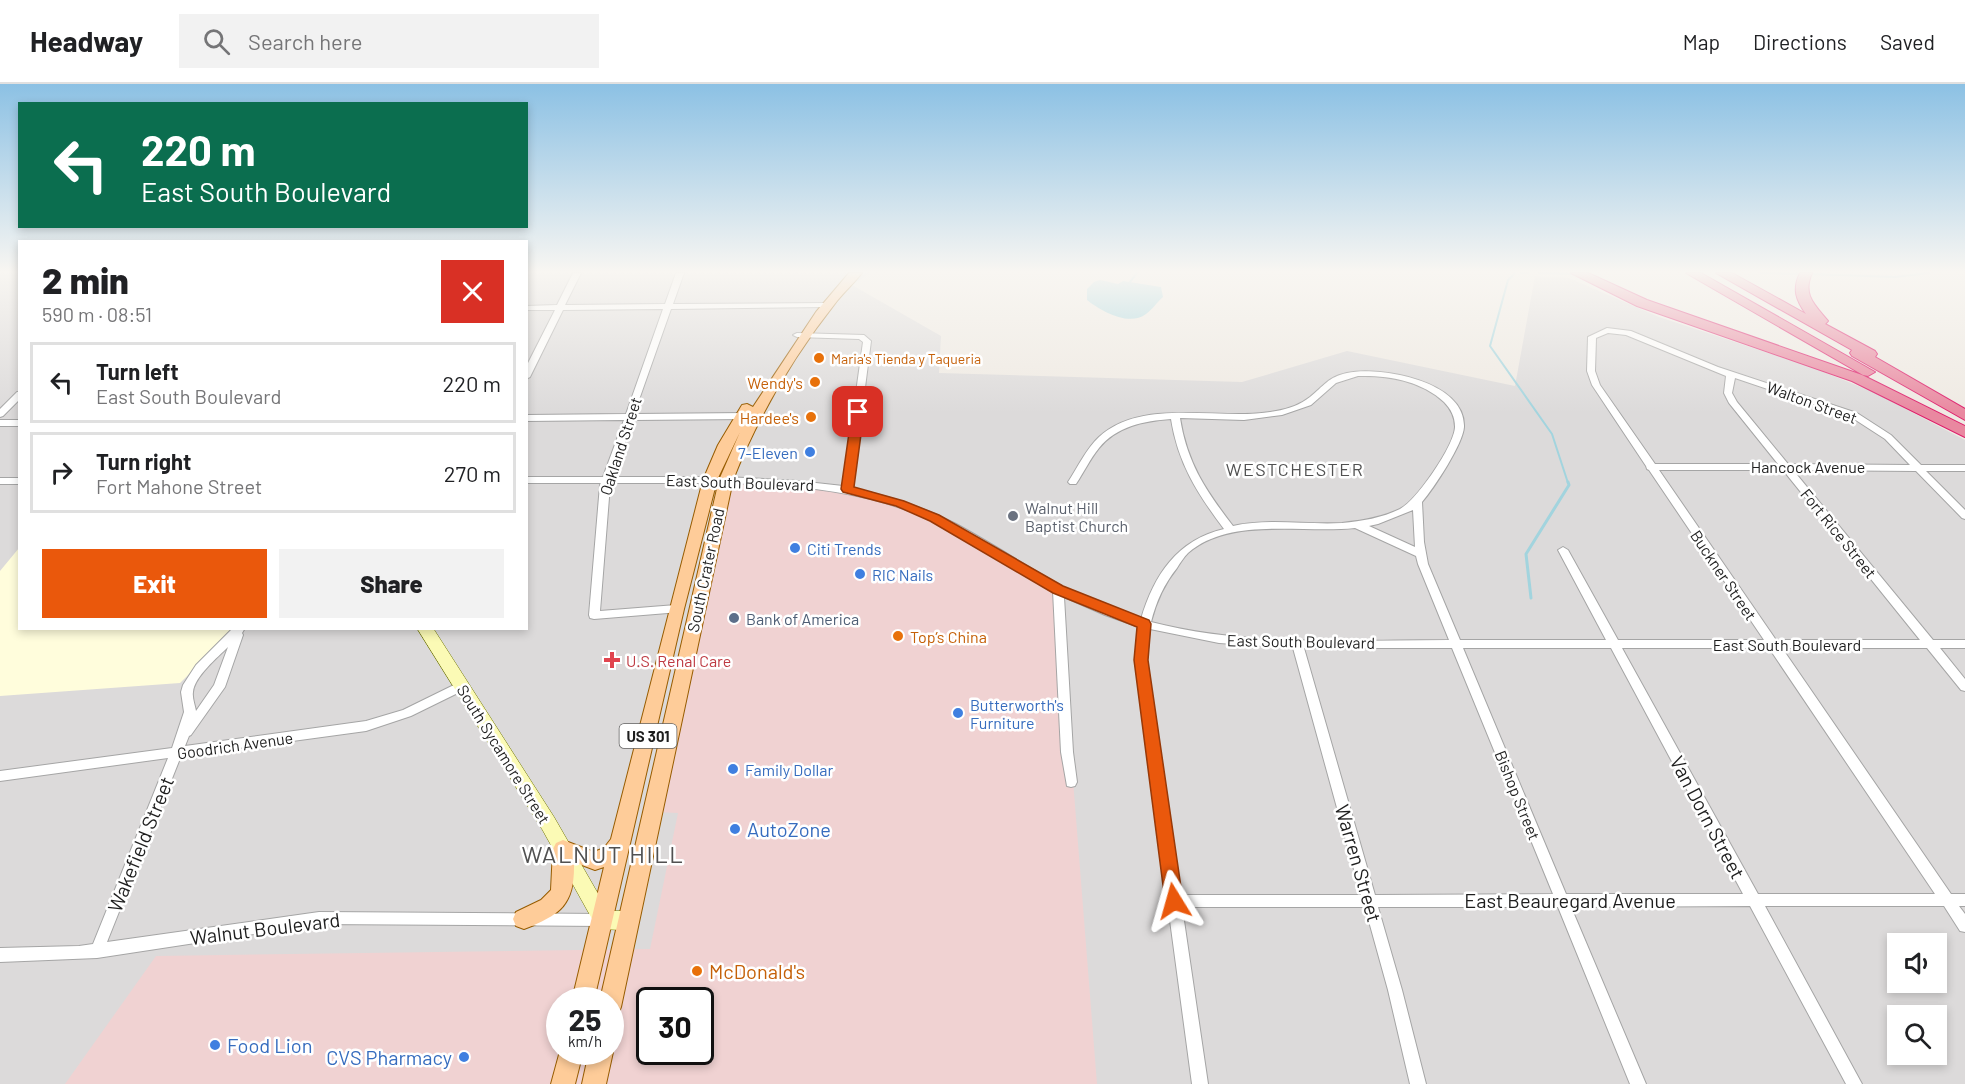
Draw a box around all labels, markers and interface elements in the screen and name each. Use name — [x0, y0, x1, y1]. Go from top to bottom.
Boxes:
search box — [179, 14, 599, 68]
text: Headway — [30, 24, 143, 58]
icon: search — [200, 25, 233, 58]
text: Search here — [248, 28, 362, 54]
text: Map — [1683, 29, 1720, 54]
text: Directions — [1753, 29, 1847, 54]
text: Saved — [1880, 29, 1935, 54]
text: 220 m — [141, 124, 255, 174]
icon: left — [42, 126, 120, 204]
text: East South Boulevard — [141, 175, 391, 207]
text: 2 min — [42, 258, 129, 301]
button: close — [441, 260, 504, 323]
text: 590 m · 08:51 — [42, 302, 152, 326]
place label: Maria's Tienda y Taqueria — [831, 350, 981, 367]
marker: Maria's Tienda y Taqueria — [812, 351, 826, 365]
text: Turn left — [96, 358, 179, 384]
icon: left — [45, 366, 78, 399]
text: 220 m — [442, 370, 501, 396]
place label: Wendy's — [747, 373, 803, 392]
marker: Wendy's — [808, 375, 822, 389]
street label: Walton Street — [1764, 377, 1860, 427]
text: East South Boulevard — [96, 384, 281, 408]
pin — [832, 386, 883, 437]
street label: Oakland Street — [595, 395, 645, 497]
icon: arrive — [841, 395, 874, 428]
place label: Hardee's — [740, 408, 799, 427]
marker: Hardee's — [804, 410, 818, 424]
place label: 7-Eleven — [738, 443, 798, 462]
marker: 7-Eleven — [803, 445, 817, 459]
text: Turn right — [96, 448, 191, 474]
icon: right — [45, 456, 78, 489]
street label: Hancock Avenue — [1751, 457, 1865, 476]
district label: WESTCHESTER — [1226, 458, 1364, 480]
text: 270 m — [444, 460, 501, 486]
street label: East South Boulevard — [666, 470, 814, 494]
text: Fort Mahone Street — [96, 474, 262, 498]
street label: Fort Rice Street — [1797, 484, 1881, 582]
place label: Walnut Hill Baptist Church — [1025, 498, 1128, 535]
street label: South Crater Road — [683, 506, 727, 634]
marker: Walnut Hill Baptist Church — [1006, 509, 1020, 523]
street label: Buckner Street — [1687, 526, 1761, 624]
place label: Citi Trends — [807, 539, 881, 558]
marker: Citi Trends — [788, 541, 802, 555]
button: Exit — [42, 549, 267, 618]
button: Share — [279, 549, 504, 618]
place label: RIC Nails — [872, 565, 933, 584]
marker: RIC Nails — [853, 567, 867, 581]
place label: Bank of America — [746, 609, 859, 628]
marker: Bank of America — [727, 611, 741, 625]
place label: Top’s China — [910, 627, 987, 646]
marker: Top’s China — [891, 629, 905, 643]
street label: East South Boulevard — [1227, 630, 1375, 652]
street label: East South Boulevard — [1713, 635, 1861, 654]
marker: U.S. Renal Care — [603, 651, 621, 669]
place label: U.S. Renal Care — [626, 651, 731, 670]
street label: South Sycamore Street — [453, 681, 555, 827]
place label: Butterworth's Furniture — [970, 695, 1064, 732]
marker: Butterworth's Furniture — [951, 706, 965, 720]
road number: US 301 — [620, 724, 676, 748]
street label: Goodrich Avenue — [176, 727, 294, 763]
street label: Bishop Street — [1491, 748, 1545, 842]
street label: Van Dorn Street — [1666, 751, 1750, 883]
place label: Family Dollar — [745, 760, 833, 779]
marker: Family Dollar — [726, 762, 740, 776]
street label: Wakefield Street — [102, 773, 178, 915]
street label: Warren Street — [1331, 801, 1387, 925]
place label: AutoZone — [747, 817, 831, 841]
marker: AutoZone — [728, 822, 742, 836]
district label: WALNUT HILL — [522, 839, 684, 868]
position arrow — [1142, 869, 1206, 933]
street label: East Beauregard Avenue — [1464, 888, 1676, 912]
street label: Walnut Boulevard — [189, 907, 341, 949]
map controls — [1887, 933, 1947, 1065]
button: sound — [1887, 933, 1947, 993]
place label: McDonald's — [709, 959, 805, 983]
marker: McDonald's — [690, 964, 704, 978]
speed limit sign: 30 — [636, 987, 714, 1065]
text: 25 — [569, 1001, 601, 1037]
button: search — [1887, 1005, 1947, 1065]
text: km/h — [568, 1032, 602, 1050]
place label: Food Lion — [227, 1033, 312, 1057]
marker: Food Lion — [208, 1038, 222, 1052]
place label: CVS Pharmacy — [326, 1045, 452, 1069]
marker: CVS Pharmacy — [457, 1050, 471, 1064]

